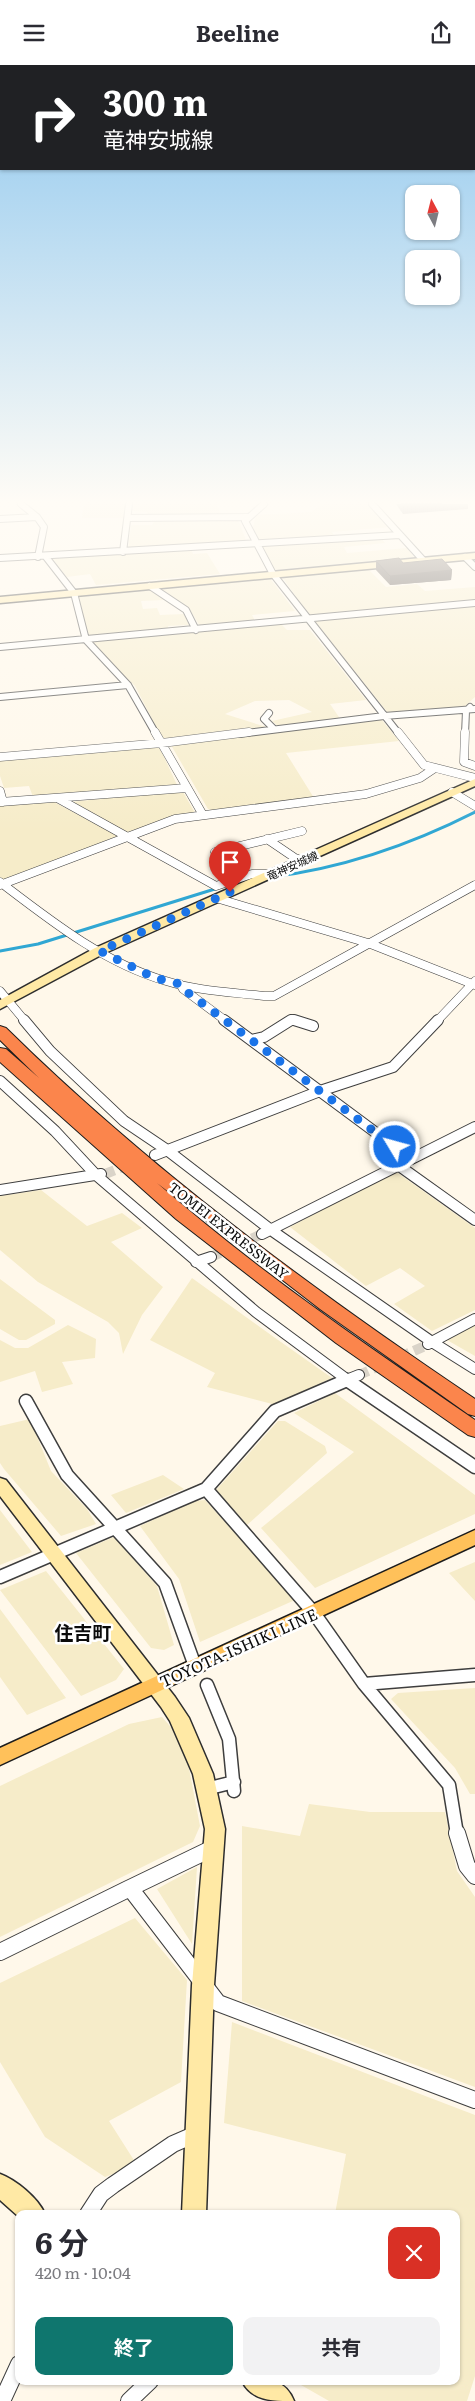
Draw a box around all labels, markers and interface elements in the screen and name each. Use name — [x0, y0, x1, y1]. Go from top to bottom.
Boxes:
text: Beeline — [196, 16, 279, 49]
icon: menu — [20, 19, 48, 47]
icon: share — [427, 19, 455, 47]
text: 300 m — [103, 75, 208, 127]
icon: right — [20, 85, 85, 150]
text: 竜神安城線 — [103, 122, 213, 155]
north arrow — [405, 185, 460, 240]
map controls — [405, 185, 460, 305]
button: sound — [405, 250, 460, 305]
pin — [209, 841, 251, 892]
street label: 竜神安城線 — [264, 847, 320, 883]
icon: arrive — [216, 848, 244, 876]
position arrow — [368, 1120, 420, 1172]
street label: TOMEI EXPRESSWAY — [165, 1177, 293, 1283]
street label: TOYOTA-ISHIKI LINE — [155, 1601, 321, 1693]
district label: 住吉町 — [54, 1618, 112, 1646]
text: 6 分 — [35, 2219, 89, 2263]
button: close — [388, 2227, 440, 2279]
text: 420 m · 10:04 — [35, 2260, 131, 2284]
button: 終了 — [35, 2317, 233, 2375]
button: 共有 — [243, 2317, 440, 2375]

